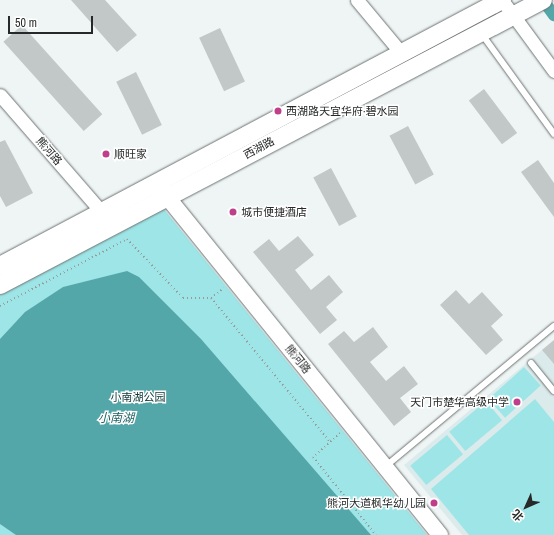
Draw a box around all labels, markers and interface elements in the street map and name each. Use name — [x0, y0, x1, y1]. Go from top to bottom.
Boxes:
scale bar — [10, 8, 95, 34]
text: 50 m — [15, 15, 37, 31]
place label: 西湖路天宜华府·碧水园 — [286, 104, 399, 118]
marker: 西湖路天宜华府·碧水园 — [273, 106, 283, 116]
street label: 熊河路 — [33, 134, 65, 168]
street label: 西湖路 — [241, 134, 277, 162]
place label: 顺旺家 — [114, 147, 147, 161]
marker: 顺旺家 — [101, 149, 111, 159]
place label: 城市便捷酒店 — [241, 205, 307, 219]
marker: 城市便捷酒店 — [228, 207, 238, 217]
street label: 熊河路 — [282, 342, 314, 376]
park label: 小南湖公园 — [111, 390, 165, 404]
place label: 天门市楚华高级中学 — [410, 395, 509, 409]
marker: 天门市楚华高级中学 — [512, 397, 522, 407]
water label: 小南湖 — [98, 412, 134, 426]
north arrow — [506, 487, 546, 527]
place label: 熊河大道枫华幼儿园 — [327, 496, 426, 510]
marker: 熊河大道枫华幼儿园 — [429, 498, 439, 508]
text: 北 — [509, 507, 526, 524]

